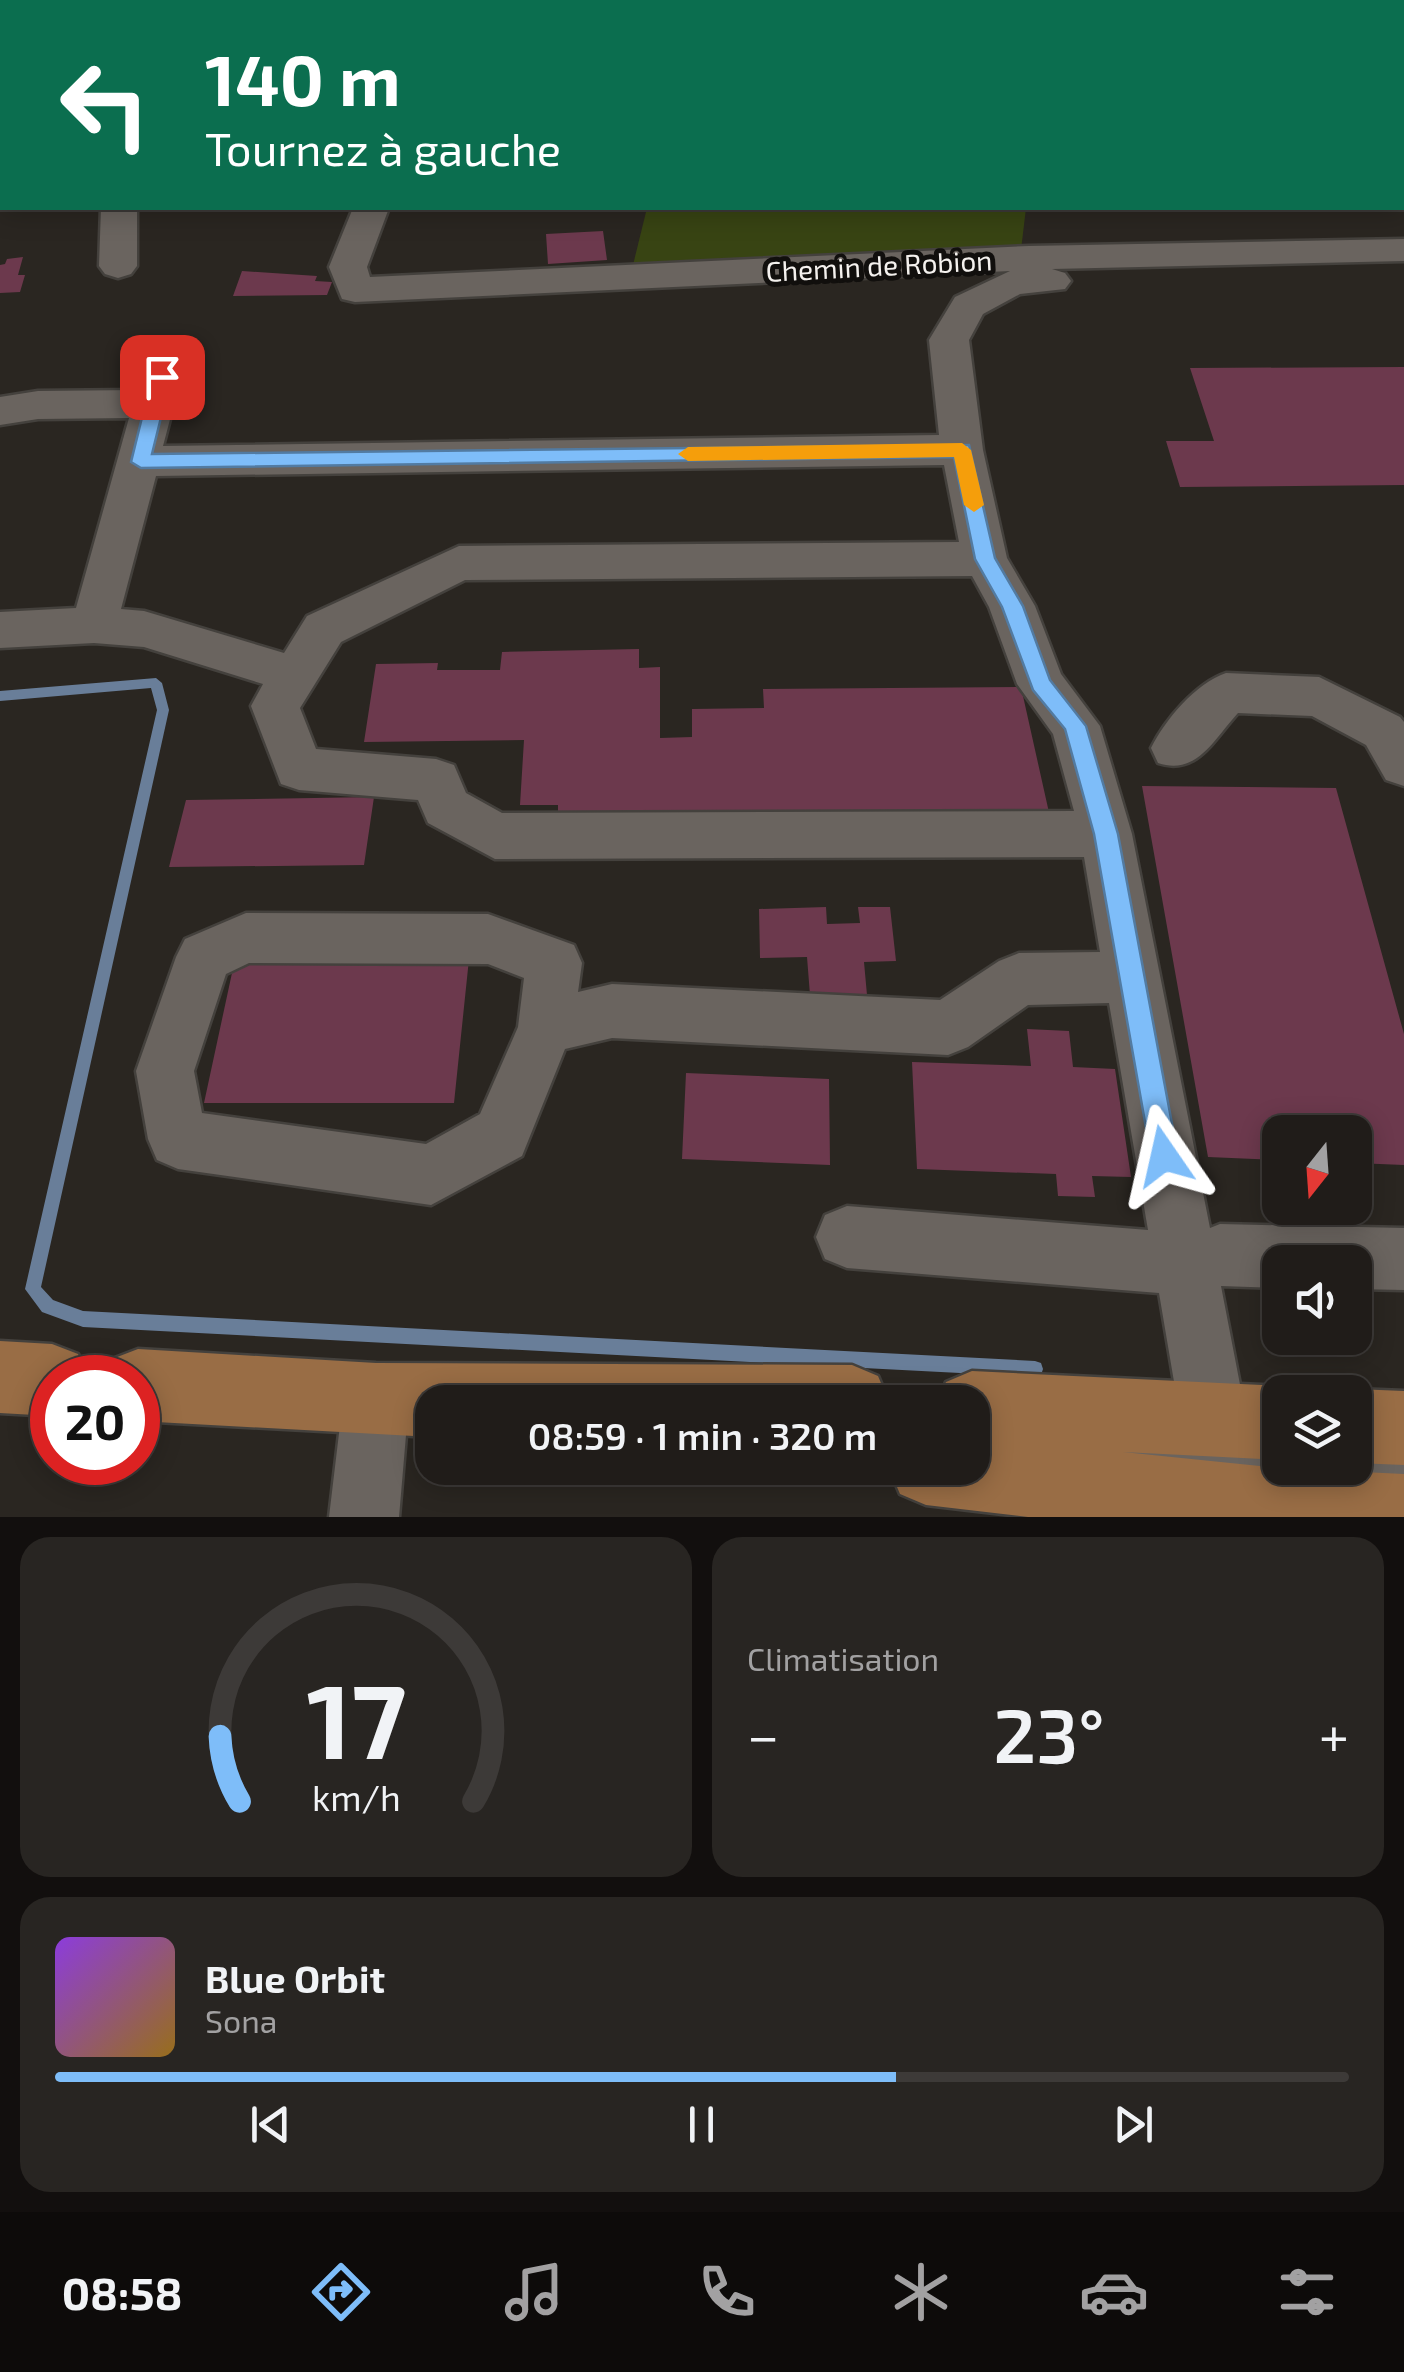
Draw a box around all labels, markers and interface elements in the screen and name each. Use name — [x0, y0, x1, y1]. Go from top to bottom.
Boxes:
text: 140 m — [205, 36, 401, 120]
icon: left — [40, 40, 170, 170]
text: Tournez à gauche — [205, 121, 561, 175]
street label: Chemin de Robion — [765, 242, 993, 288]
pin — [120, 335, 205, 420]
icon: arrive — [135, 350, 190, 405]
position arrow — [1112, 1104, 1216, 1208]
north arrow — [1262, 1115, 1372, 1225]
map controls — [1262, 1115, 1372, 1485]
button: sound — [1262, 1245, 1372, 1355]
speed limit sign: 20 — [30, 1355, 160, 1485]
button: layers — [1262, 1375, 1372, 1485]
text: 08:59 · 1 min · 320 m — [528, 1412, 877, 1458]
text: Climatisation — [747, 1639, 939, 1677]
text: 17 — [306, 1655, 406, 1780]
text: 23° — [993, 1688, 1105, 1778]
text: − — [747, 1701, 779, 1767]
text: + — [1319, 1701, 1349, 1767]
text: km/h — [312, 1775, 400, 1818]
text: Blue Orbit — [205, 1955, 385, 2001]
text: Sona — [205, 2001, 277, 2039]
icon: previous — [243, 2097, 298, 2152]
icon: pause — [674, 2097, 729, 2152]
icon: next — [1106, 2097, 1161, 2152]
icon: directions — [306, 2257, 376, 2327]
icon: music — [499, 2257, 569, 2327]
icon: phone — [692, 2257, 762, 2327]
icon: climate — [886, 2257, 956, 2327]
icon: car — [1079, 2257, 1149, 2327]
icon: filters — [1272, 2257, 1342, 2327]
text: 08:58 — [62, 2265, 183, 2319]

